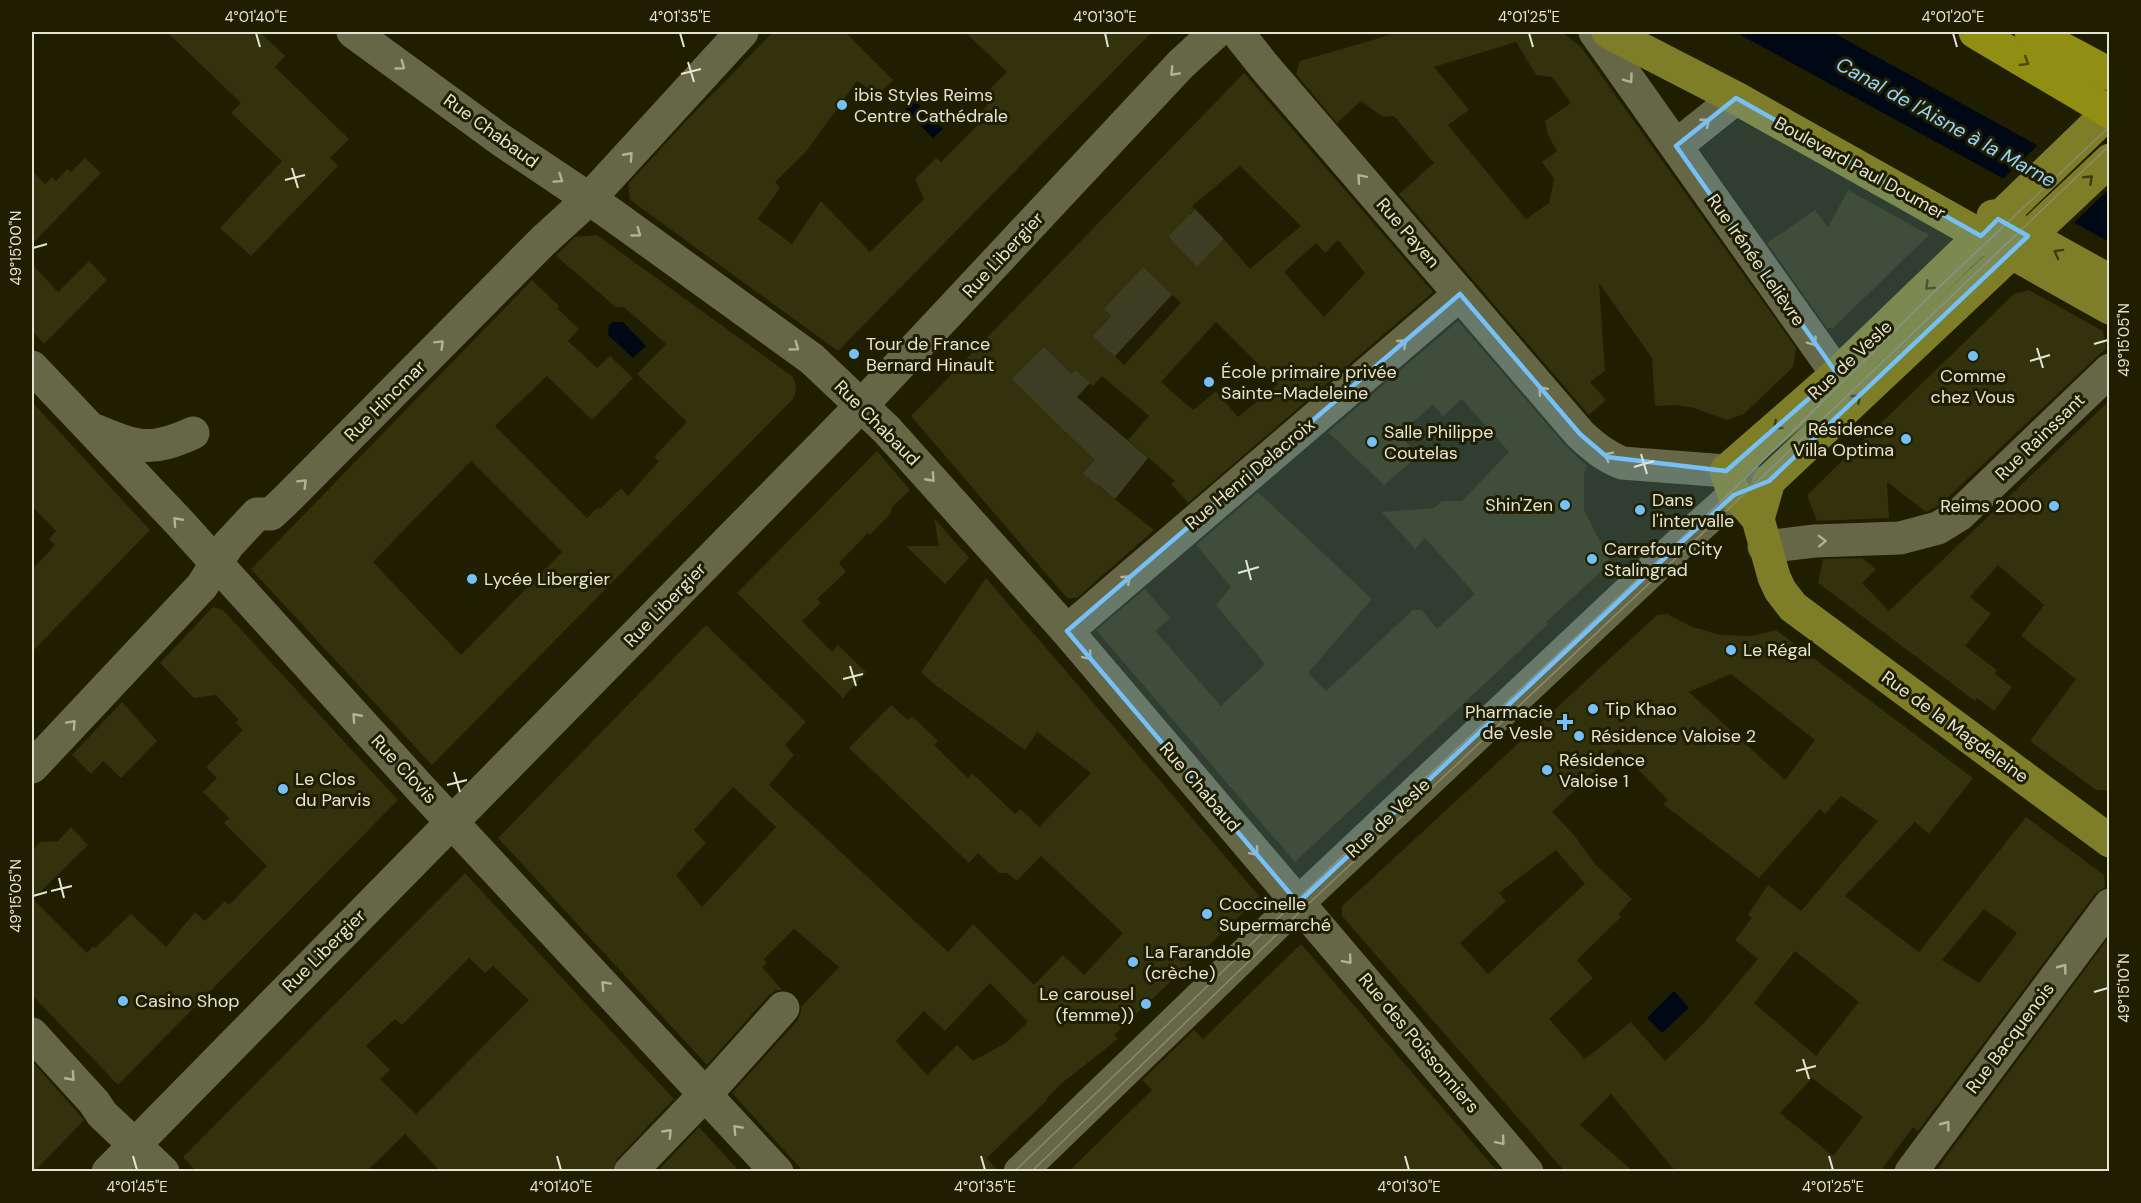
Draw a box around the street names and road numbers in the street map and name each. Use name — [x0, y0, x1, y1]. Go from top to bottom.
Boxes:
street label: Rue Chabaud — [439, 88, 543, 174]
street label: Boulevard Paul Doumer — [1770, 111, 1950, 225]
street label: Rue Irénée Lelièvre — [1701, 189, 1811, 331]
street label: Rue Payen — [1371, 193, 1445, 273]
street label: Rue Libergier — [957, 207, 1049, 303]
street label: Rue de Vesle — [1803, 315, 1897, 405]
street label: Rue Hincmar — [339, 355, 431, 447]
street label: Rue Chabaud — [829, 375, 925, 471]
street label: Rue Rainssant — [1990, 388, 2090, 486]
street label: Rue Henri Delacroix — [1180, 413, 1320, 535]
street label: Rue Libergier — [619, 557, 712, 653]
street label: Rue de la Magdeleine — [1877, 666, 2033, 788]
street label: Rue Clovis — [366, 729, 442, 809]
street label: Rue Chabaud — [1154, 737, 1246, 837]
street label: Rue de Vesle — [1341, 773, 1435, 863]
street label: Rue Libergier — [277, 904, 371, 998]
street label: Rue des Poissonniers — [1353, 968, 1485, 1118]
street label: Rue Bacquenois — [1960, 978, 2060, 1098]

